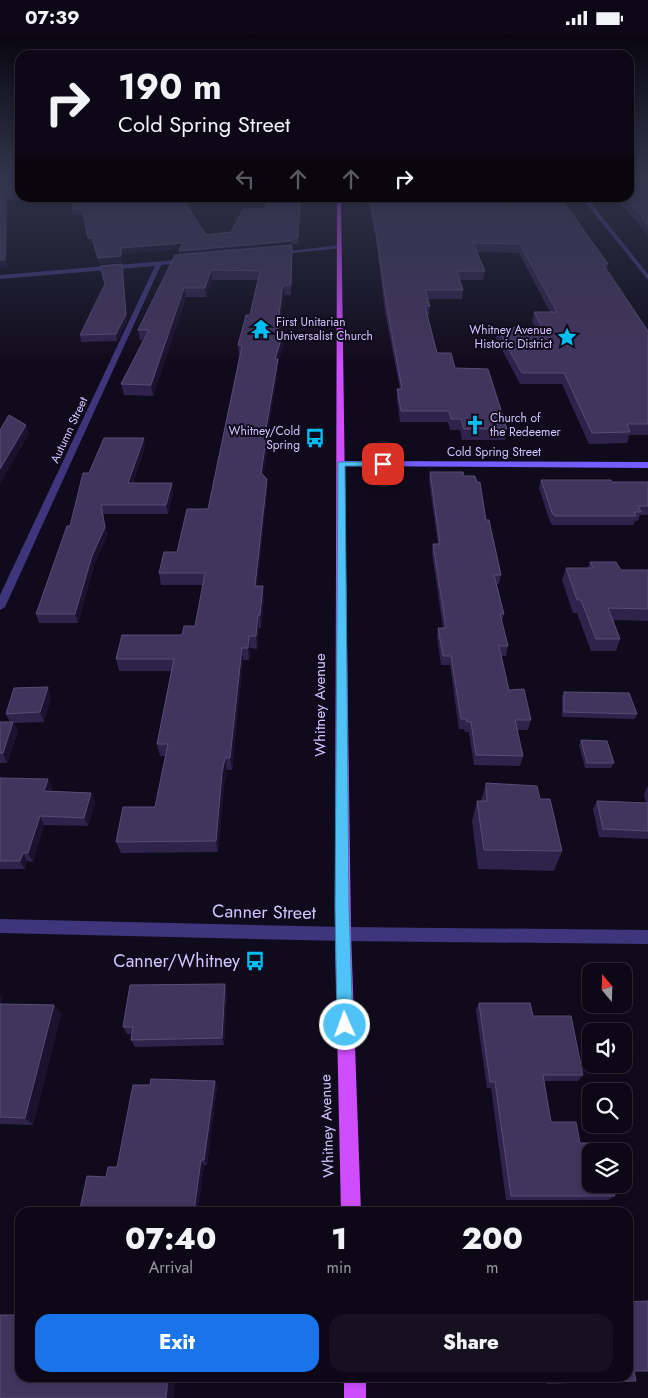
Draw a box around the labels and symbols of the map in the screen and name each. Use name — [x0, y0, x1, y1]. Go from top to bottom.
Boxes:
place label: First Unitarian Universalist Church — [276, 313, 373, 345]
temple icon: First Unitarian Universalist Church — [250, 318, 272, 340]
place label: Whitney Avenue Historic District — [469, 321, 552, 353]
place icon: Whitney Avenue Historic District — [556, 326, 578, 348]
street label: Autumn Street — [46, 394, 92, 466]
place label: Church of the Redeemer — [490, 409, 562, 441]
church icon: Church of the Redeemer — [464, 414, 486, 436]
place label: Whitney/Cold Spring — [229, 422, 300, 454]
bus stop icon: Whitney/Cold Spring — [304, 427, 326, 449]
pin — [362, 443, 404, 485]
street label: Cold Spring Street — [447, 443, 541, 461]
street label: Whitney Avenue — [309, 653, 331, 757]
street label: Canner Street — [212, 898, 317, 926]
place label: Canner/Whitney — [113, 948, 240, 974]
bus stop icon: Canner/Whitney — [244, 950, 266, 972]
north arrow — [582, 963, 632, 1013]
position arrow — [318, 998, 370, 1050]
street label: Whitney Avenue — [314, 1074, 340, 1178]

